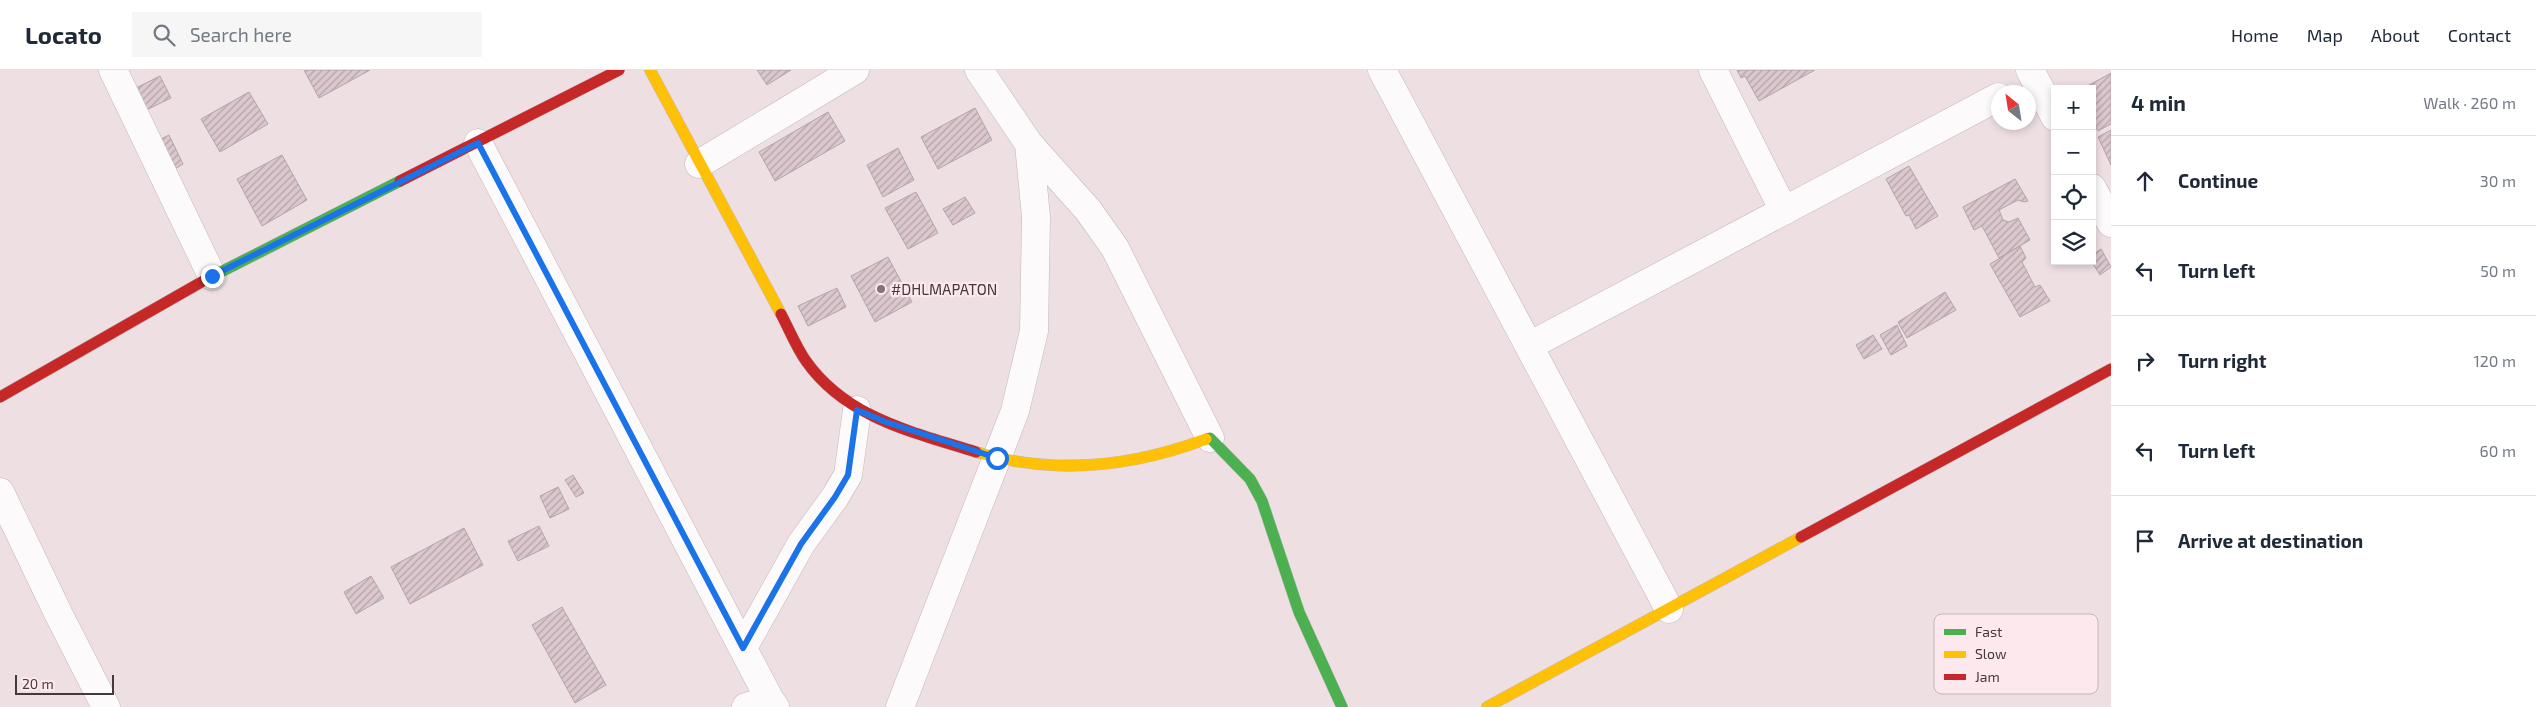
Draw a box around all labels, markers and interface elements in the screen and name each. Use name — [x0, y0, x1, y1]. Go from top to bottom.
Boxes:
search box — [132, 12, 482, 57]
text: Locato — [25, 20, 102, 49]
icon: search — [150, 21, 178, 49]
text: Search here — [190, 23, 292, 46]
text: Home — [2231, 24, 2279, 46]
text: Map — [2307, 24, 2343, 46]
text: About — [2371, 24, 2420, 46]
text: Contact — [2448, 24, 2511, 46]
north arrow — [1991, 85, 2036, 130]
map controls — [2051, 85, 2096, 265]
button: + — [2051, 85, 2096, 130]
text: 4 min — [2131, 90, 2186, 115]
text: Walk · 260 m — [2423, 93, 2516, 112]
button: − — [2051, 130, 2096, 175]
icon: ahead — [2131, 167, 2159, 195]
text: Continue — [2178, 169, 2258, 192]
text: 30 m — [2480, 171, 2516, 190]
button: locate — [2051, 175, 2096, 220]
button: layers — [2051, 220, 2096, 265]
icon: left — [2131, 257, 2159, 285]
text: Turn left — [2178, 259, 2255, 282]
text: 50 m — [2480, 261, 2516, 280]
route end — [201, 265, 224, 288]
place label: #DHLMAPATON — [891, 280, 997, 298]
marker: #DHLMAPATON — [875, 283, 887, 295]
icon: right — [2131, 347, 2159, 375]
text: Turn right — [2178, 349, 2266, 372]
text: 120 m — [2473, 351, 2516, 370]
icon: left — [2131, 437, 2159, 465]
text: Turn left — [2178, 439, 2255, 462]
text: 60 m — [2480, 441, 2516, 460]
route start — [986, 447, 1009, 470]
icon: arrive — [2131, 527, 2159, 555]
text: Arrive at destination — [2178, 529, 2363, 552]
legend — [1934, 614, 2098, 694]
text: Fast — [1975, 623, 2002, 640]
text: Slow — [1975, 645, 2007, 662]
text: Jam — [1975, 668, 2000, 685]
scale bar — [15, 672, 114, 695]
text: 20 m — [22, 675, 54, 692]

